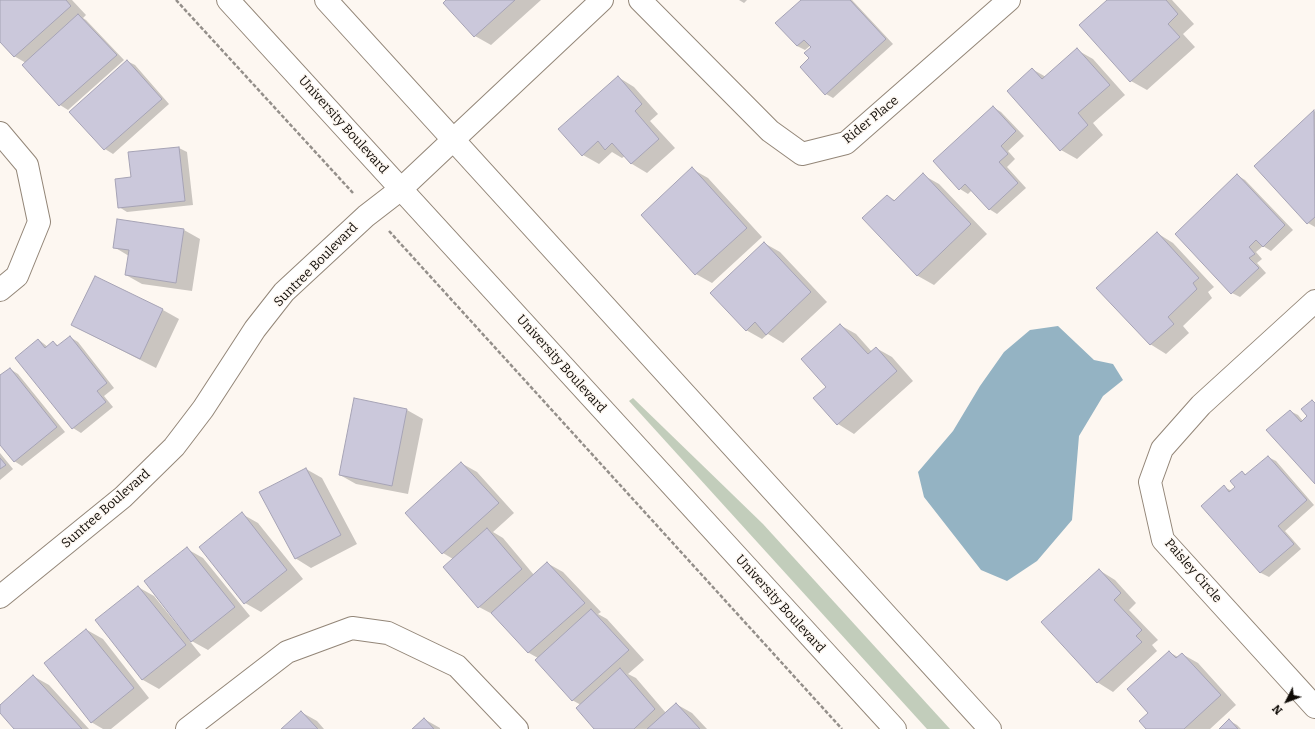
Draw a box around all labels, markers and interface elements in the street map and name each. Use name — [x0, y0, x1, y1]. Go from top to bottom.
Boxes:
street label: University Boulevard — [295, 73, 391, 177]
street label: Rider Place — [840, 93, 902, 147]
street label: Suntree Boulevard — [271, 220, 361, 310]
street label: University Boulevard — [513, 312, 609, 416]
street label: Suntree Boulevard — [59, 466, 153, 552]
street label: Paisley Circle — [1161, 536, 1225, 606]
street label: University Boulevard — [732, 552, 828, 656]
north arrow — [1267, 681, 1307, 721]
text: N — [1270, 702, 1285, 717]

